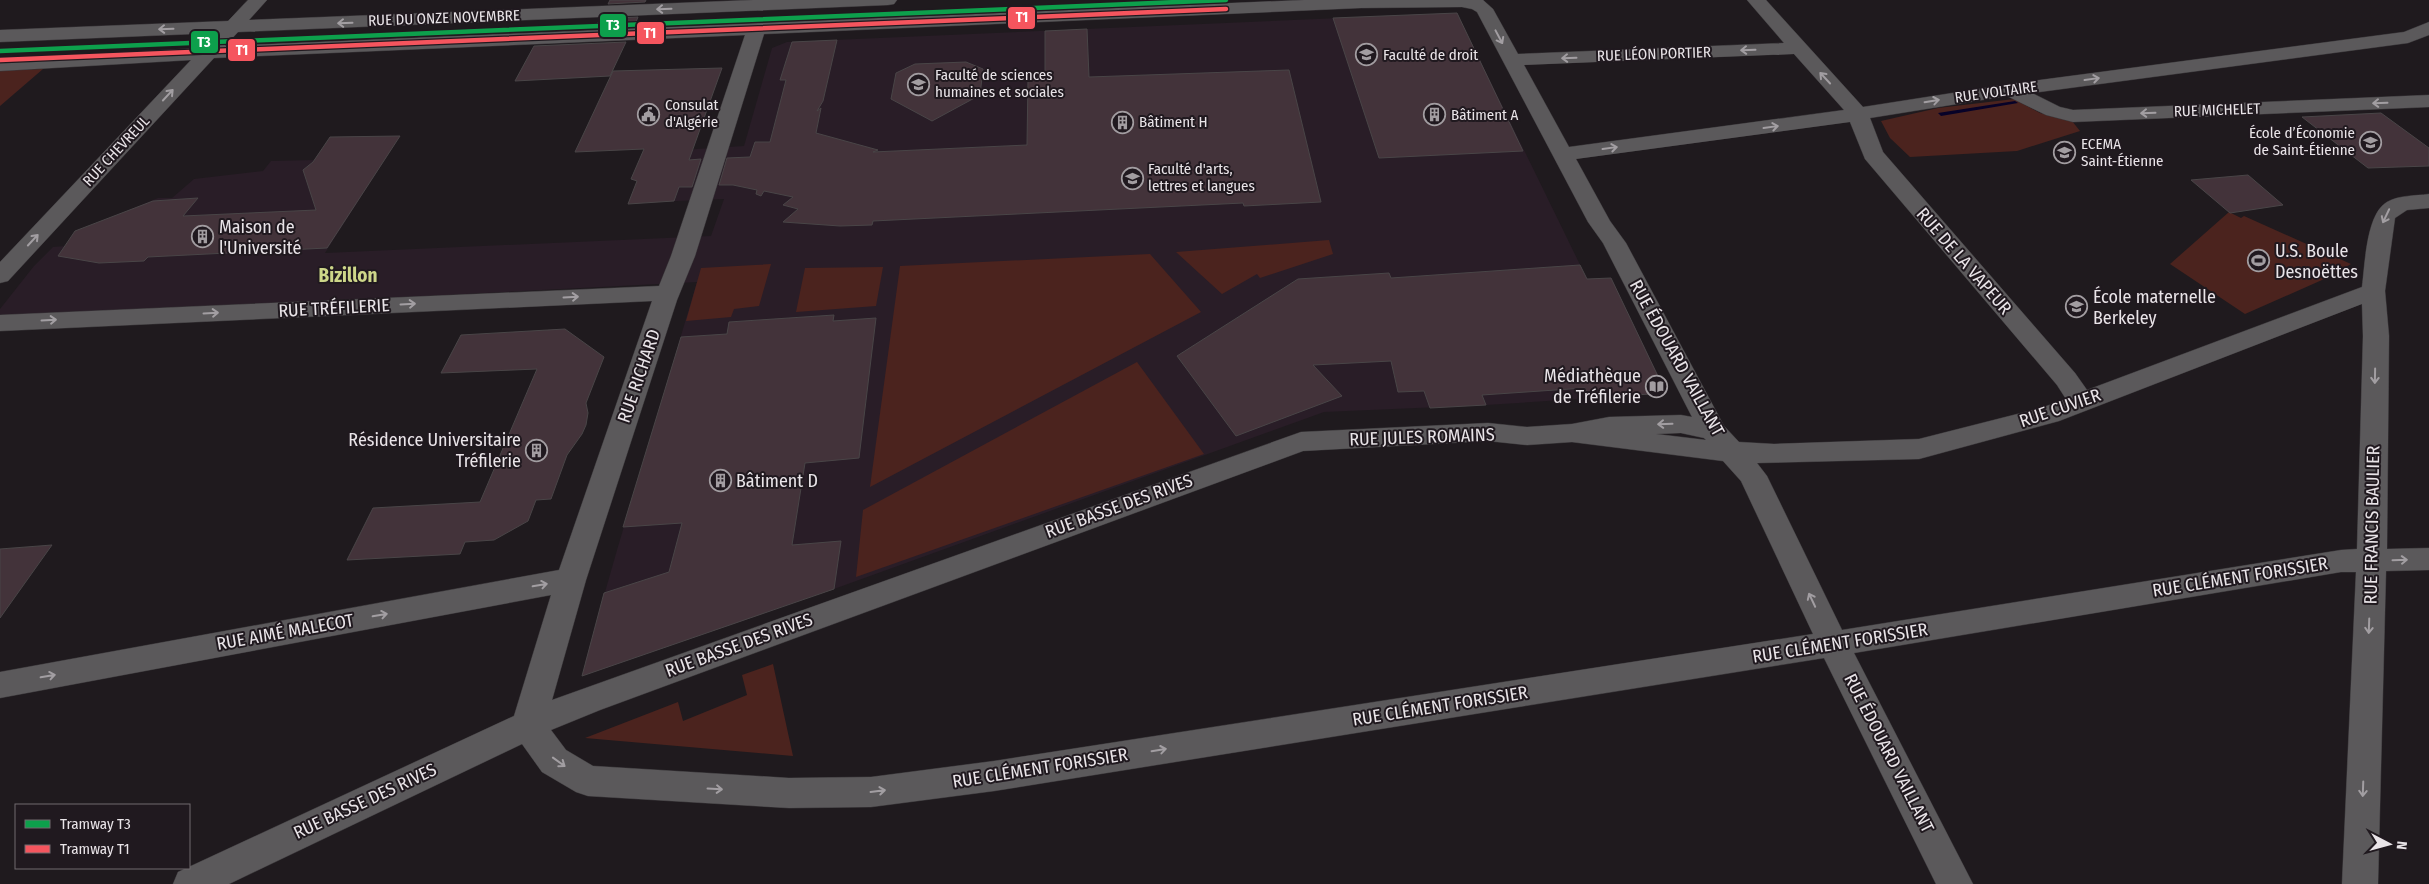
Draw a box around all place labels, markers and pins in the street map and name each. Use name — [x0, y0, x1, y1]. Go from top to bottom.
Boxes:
school or university icon: Faculté de droit — [1355, 43, 1379, 67]
place label: Faculté de droit — [1383, 46, 1478, 64]
place label: Faculté de sciences humaines et sociales — [935, 66, 1064, 101]
school or university icon: Faculté de sciences humaines et sociales — [907, 72, 931, 96]
place label: Consulat d'Algérie — [665, 96, 719, 131]
public building icon: Consulat d'Algérie — [637, 102, 661, 126]
building icon: Bâtiment A — [1423, 103, 1447, 127]
place label: Bâtiment A — [1451, 106, 1519, 124]
building icon: Bâtiment H — [1111, 110, 1135, 134]
place label: Bâtiment H — [1139, 113, 1208, 131]
place label: École d’Économie de Saint-Étienne — [2249, 124, 2355, 159]
school or university icon: École d’Économie de Saint-Étienne — [2359, 130, 2383, 154]
place label: ECEMA Saint-Étienne — [2081, 135, 2163, 170]
school or university icon: ECEMA Saint-Étienne — [2053, 141, 2077, 165]
place label: Faculté d'arts, lettres et langues — [1148, 160, 1255, 195]
school or university icon: Faculté d'arts, lettres et langues — [1120, 166, 1144, 190]
place label: Maison de l'Université — [219, 216, 301, 259]
building icon: Maison de l'Université — [191, 225, 215, 249]
place label: U.S. Boule Desnoëttes — [2275, 240, 2358, 283]
sports icon: U.S. Boule Desnoëttes — [2247, 249, 2271, 273]
place label: École maternelle Berkeley — [2093, 285, 2216, 329]
school or university icon: École maternelle Berkeley — [2065, 295, 2089, 319]
place label: Médiathèque de Tréfilerie — [1544, 365, 1641, 408]
library icon: Médiathèque de Tréfilerie — [1645, 374, 1669, 398]
place label: Résidence Universitaire Tréfilerie — [348, 429, 521, 472]
building icon: Résidence Universitaire Tréfilerie — [525, 438, 549, 462]
building icon: Bâtiment D — [708, 469, 732, 493]
place label: Bâtiment D — [736, 470, 818, 492]

